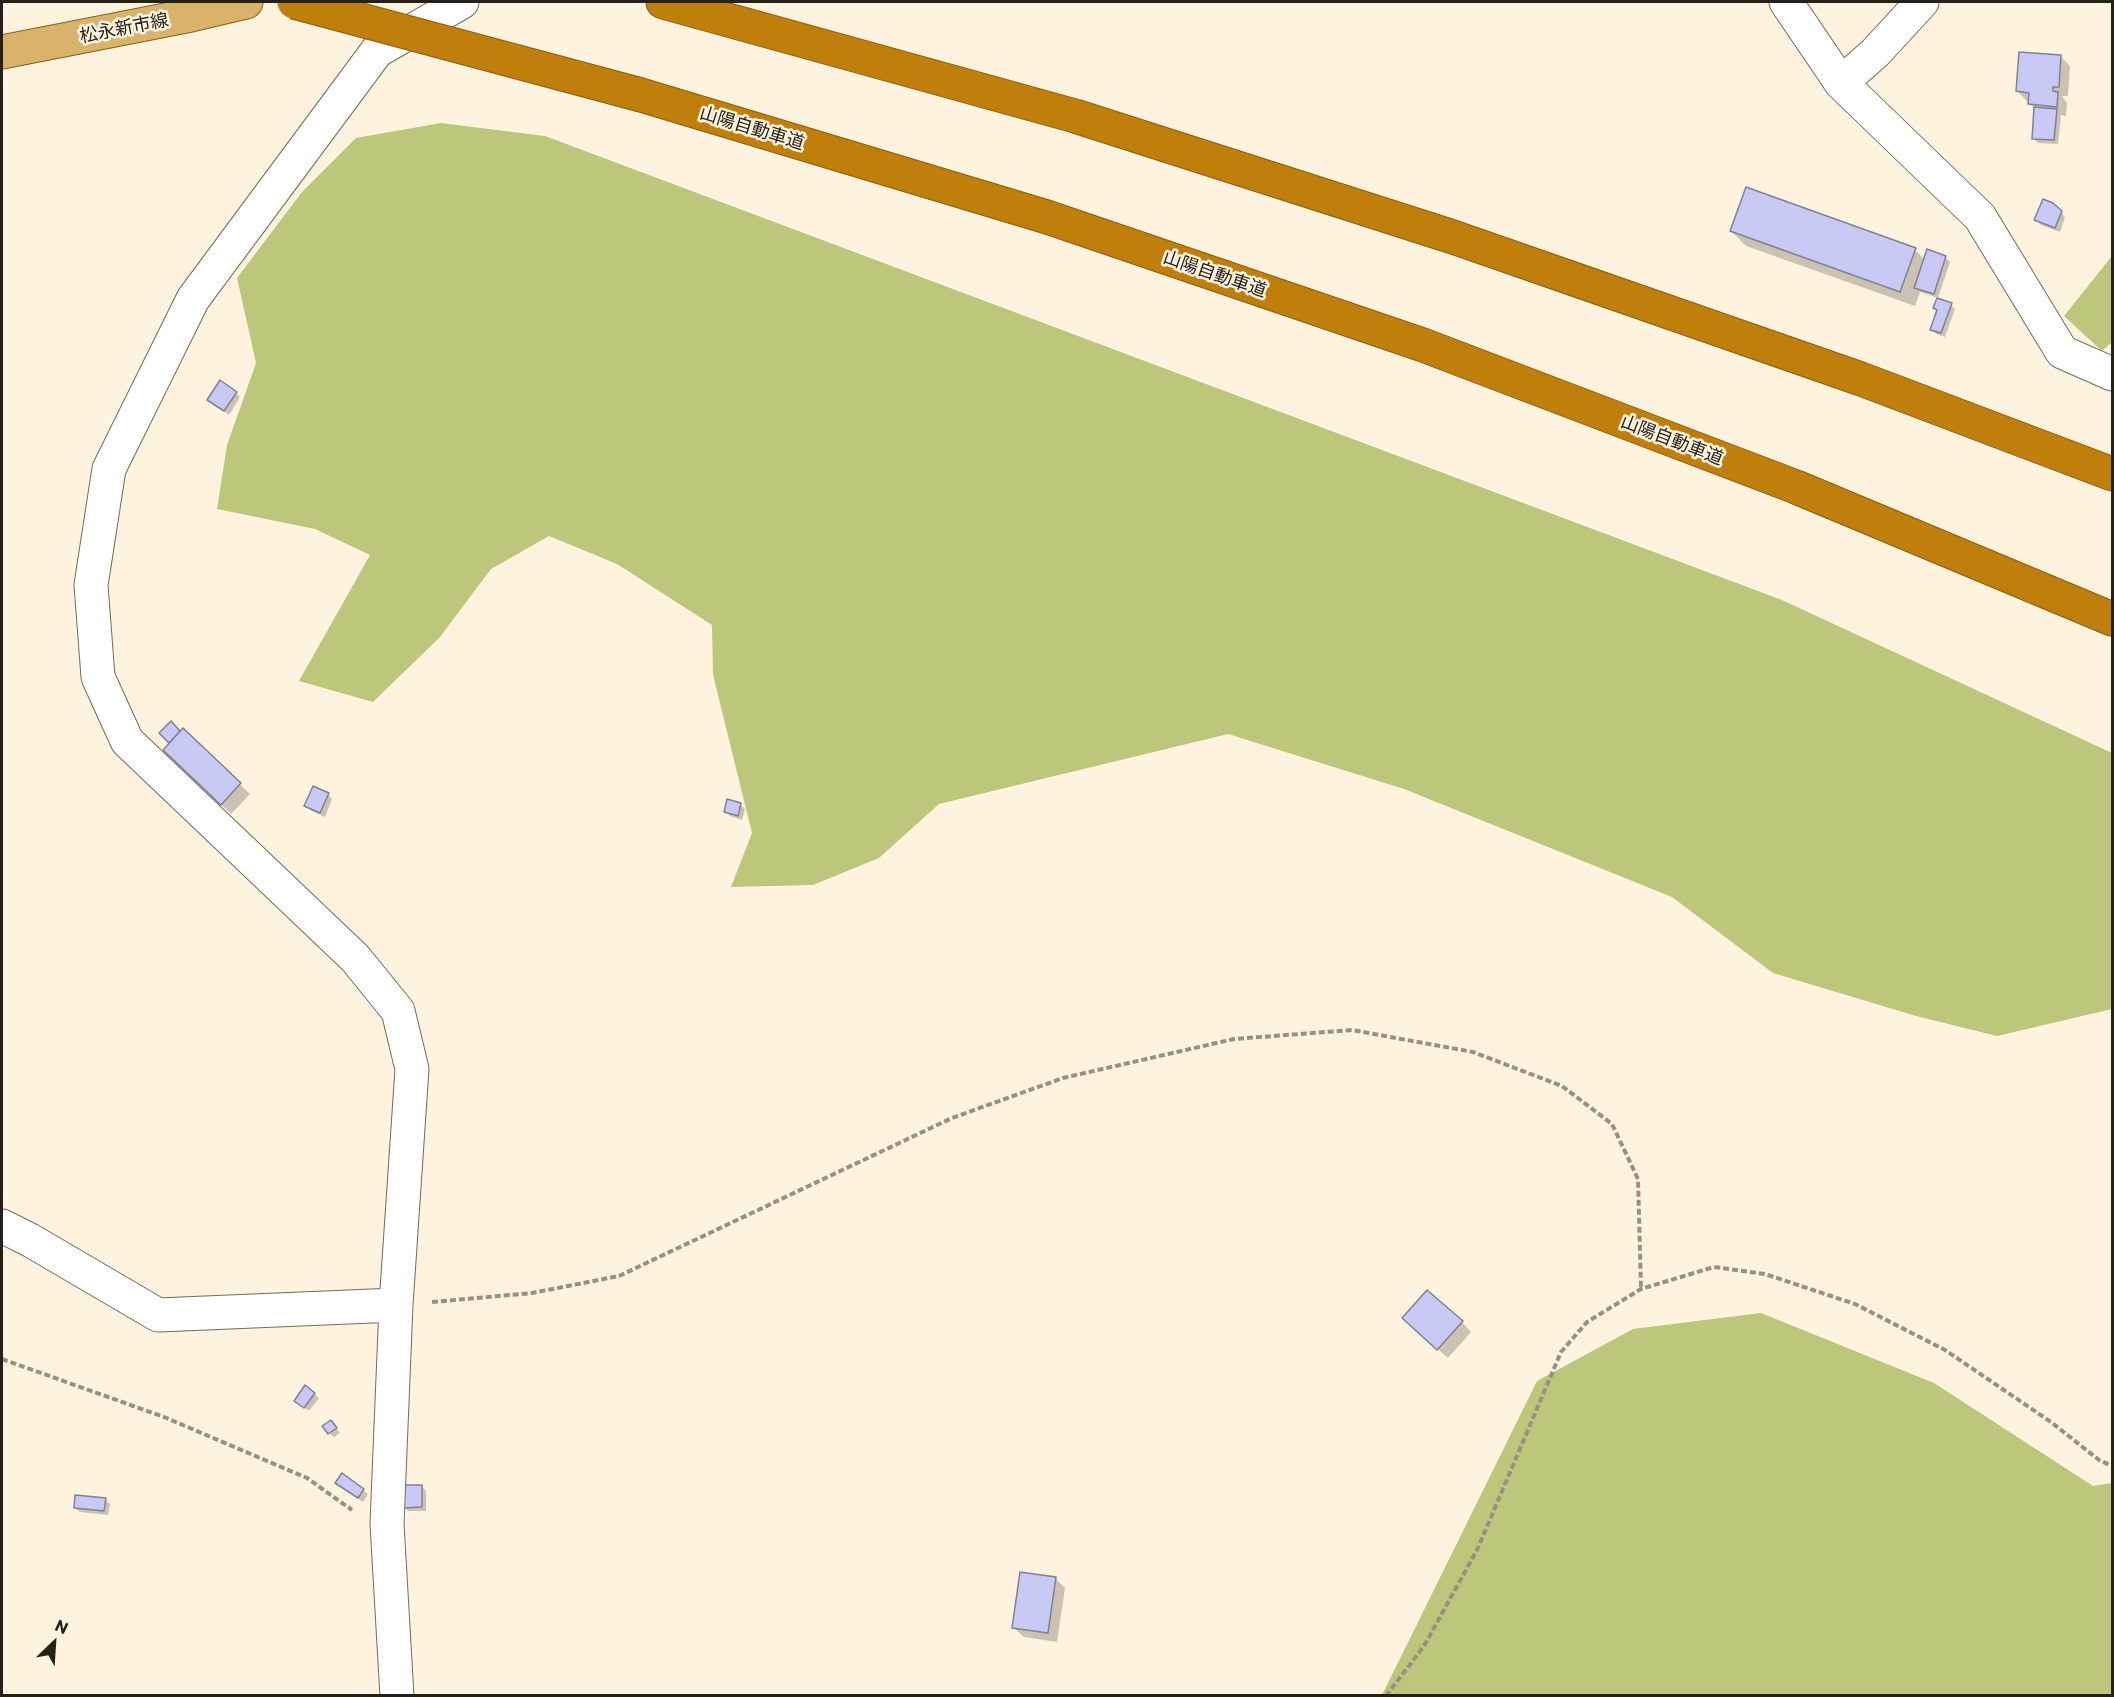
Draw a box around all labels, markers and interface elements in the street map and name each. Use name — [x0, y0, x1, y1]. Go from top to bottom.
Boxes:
street label: 松永新市線 — [78, 9, 170, 47]
street label: 山陽自動車道 — [697, 102, 807, 154]
street label: 山陽自動車道 — [1160, 246, 1270, 302]
street label: 山陽自動車道 — [1618, 411, 1726, 469]
north arrow — [24, 1613, 84, 1673]
text: N — [52, 1615, 71, 1637]

